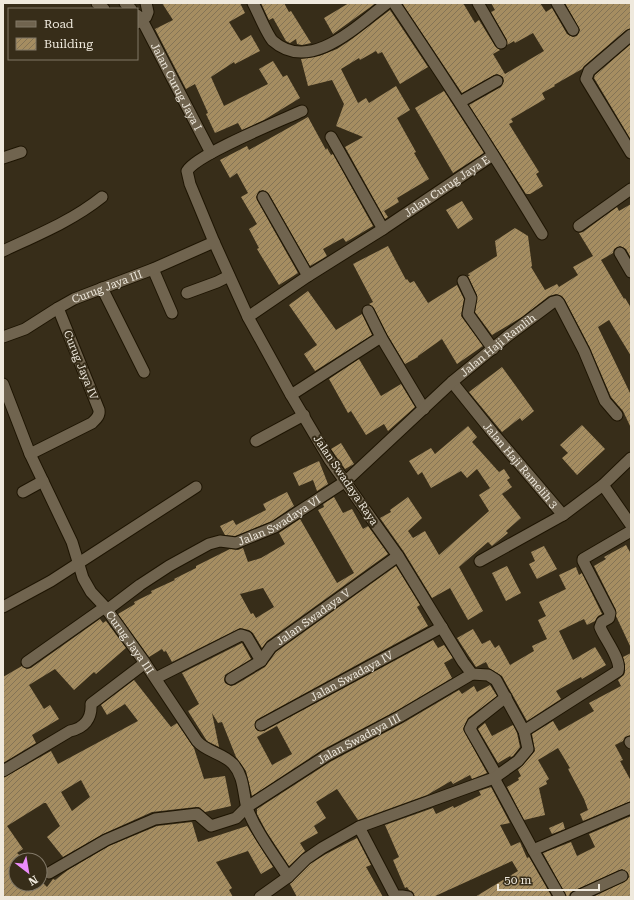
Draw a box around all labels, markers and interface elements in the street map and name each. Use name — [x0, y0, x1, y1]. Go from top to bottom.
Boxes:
legend — [8, 8, 138, 60]
text: Road — [44, 17, 74, 31]
text: Building — [44, 37, 93, 51]
street label: Jalan Curug Jaya I — [148, 41, 204, 133]
street label: Jalan Curug Jaya E — [402, 153, 492, 220]
street label: Curug Jaya III — [70, 268, 144, 306]
street label: Jalan Haji Ramlih — [458, 311, 539, 380]
street label: Curug Jaya IV — [61, 329, 100, 402]
street label: Jalan Haji Ramelih 3 — [480, 420, 560, 511]
street label: Jalan Swadaya Raya — [311, 433, 381, 528]
street label: Jalan Swadaya VI — [236, 493, 323, 549]
street label: Jalan Swadaya V — [274, 586, 353, 648]
street label: Curug Jaya III — [103, 608, 156, 676]
street label: Jalan Swadaya IV — [308, 649, 396, 704]
street label: Jalan Swadaya III — [315, 711, 403, 767]
north arrow — [8, 852, 48, 892]
scale bar — [498, 866, 599, 892]
text: N — [25, 872, 40, 888]
text: 50 m — [504, 873, 531, 887]

